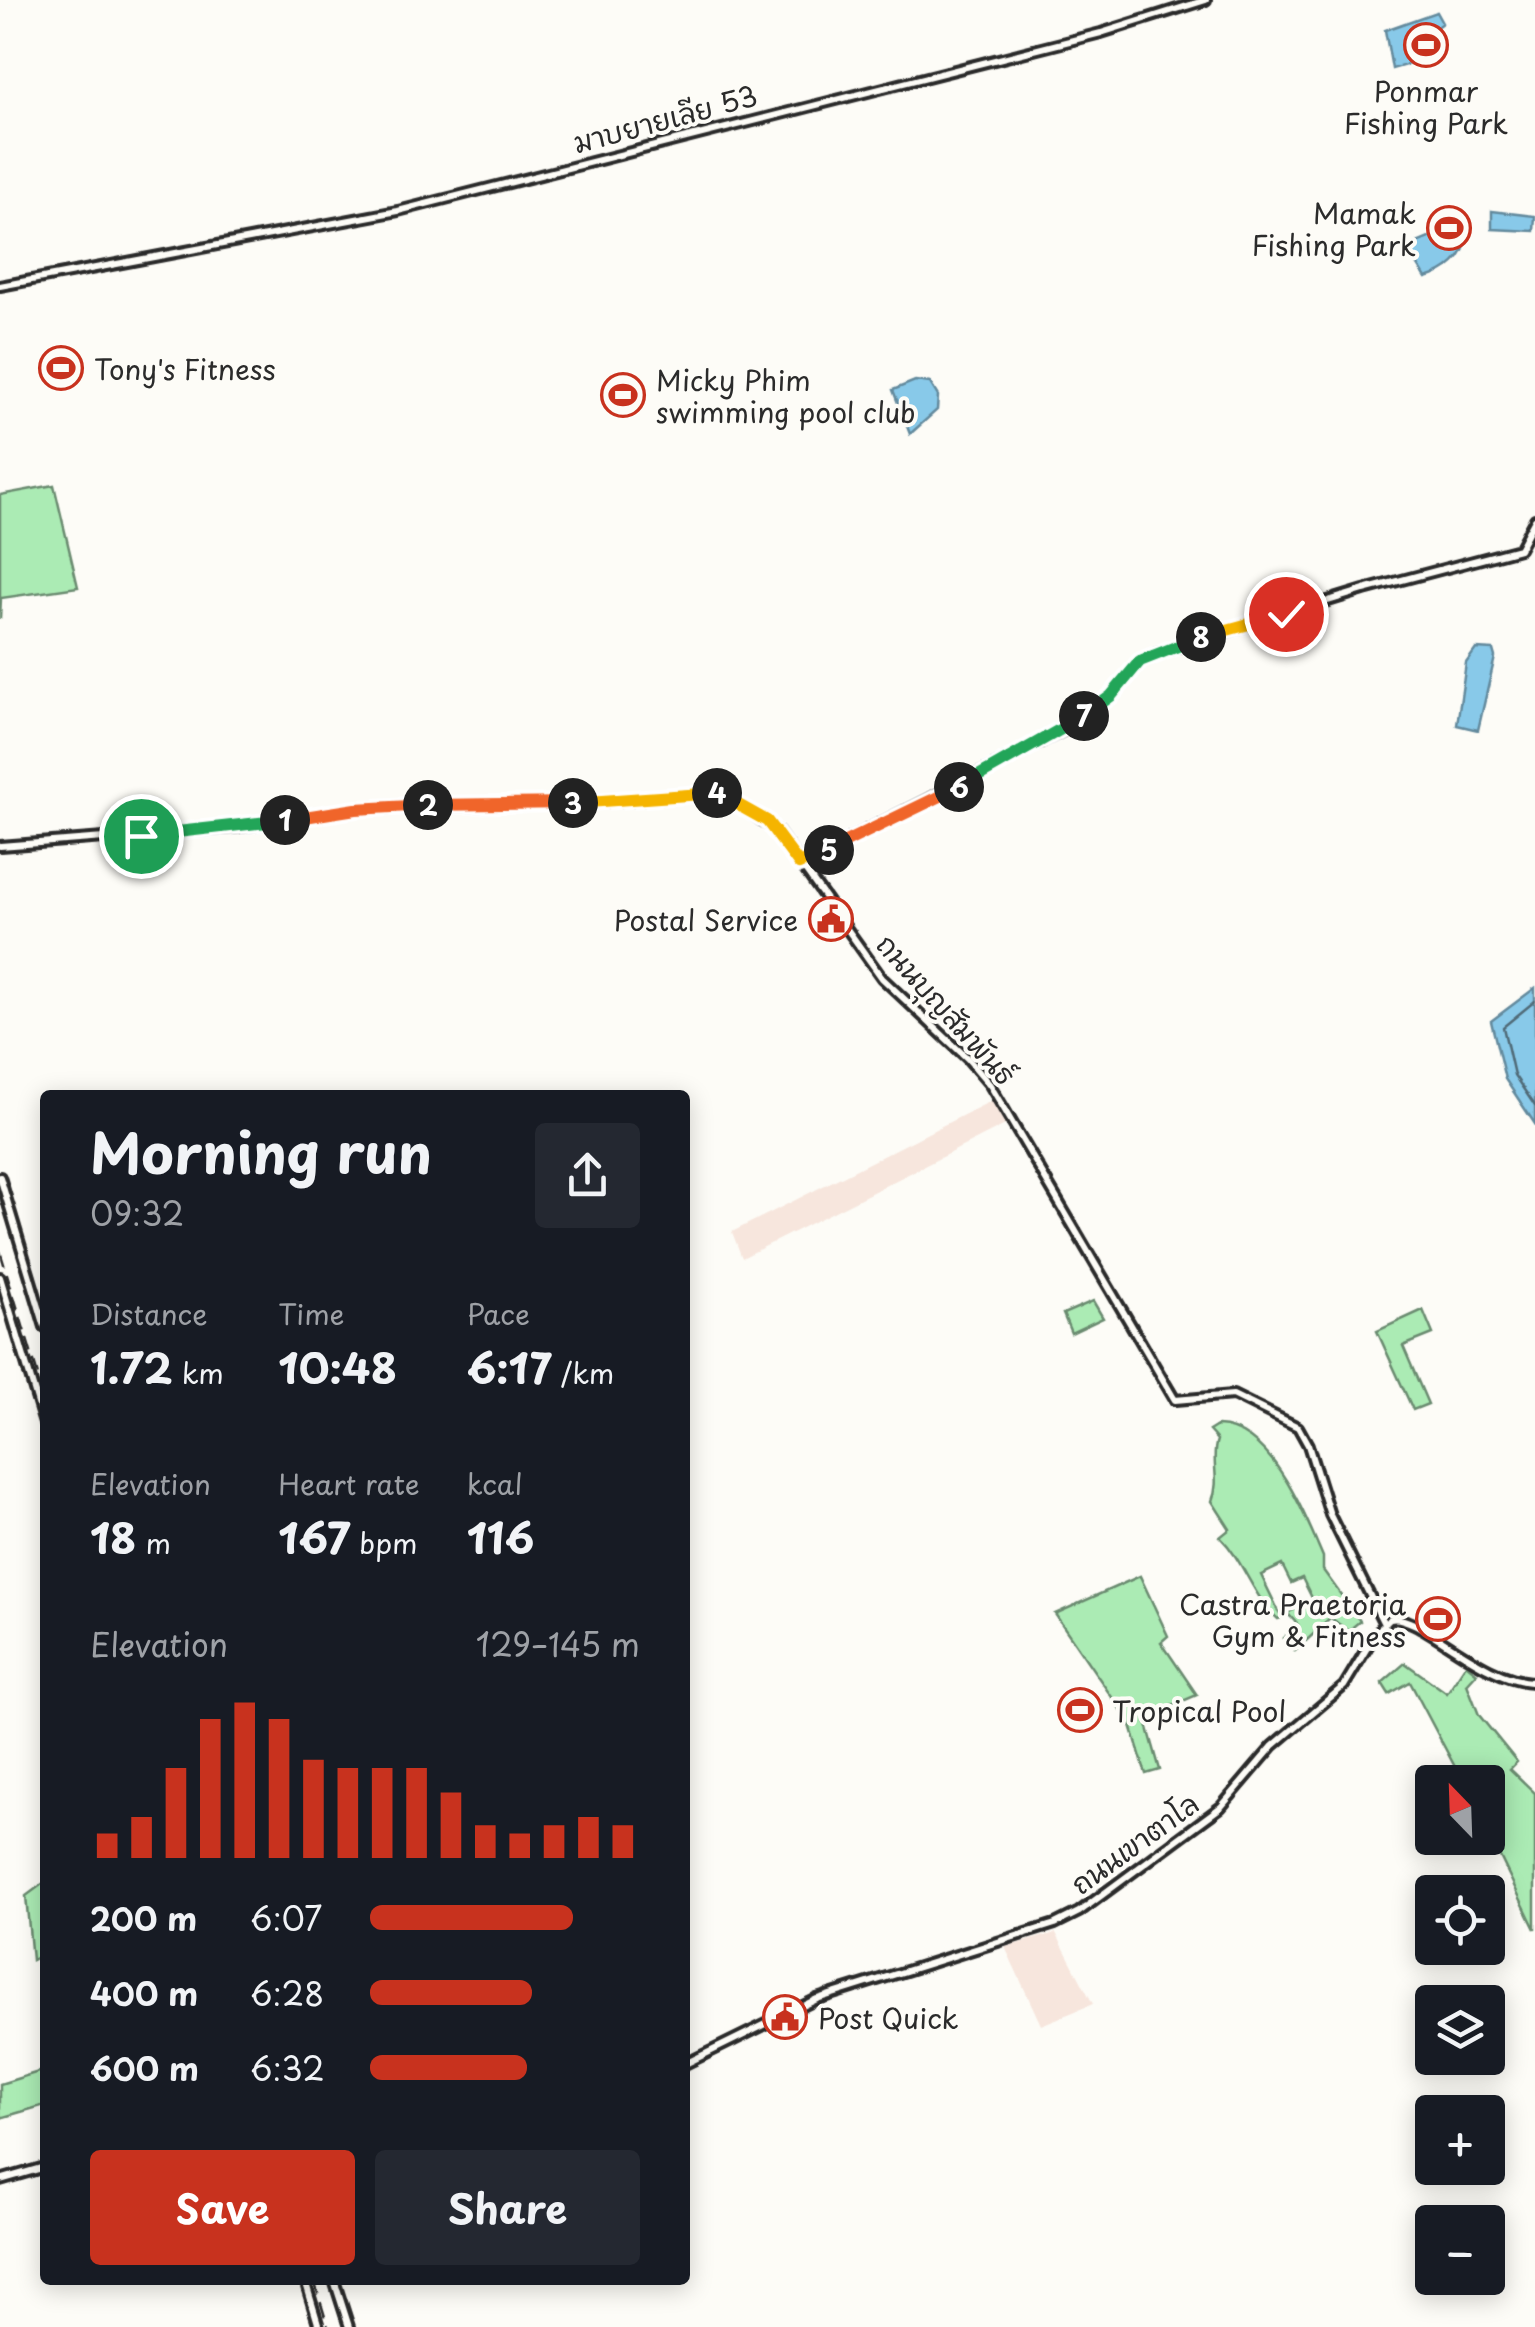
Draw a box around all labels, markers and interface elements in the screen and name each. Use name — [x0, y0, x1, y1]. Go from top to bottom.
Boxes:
sports icon: Ponmar Fishing Park — [1403, 22, 1449, 68]
place label: Ponmar Fishing Park — [1344, 69, 1508, 144]
street label: มาบยายเลีย 53 — [568, 73, 762, 163]
place label: Mamak Fishing Park — [1251, 191, 1416, 266]
sports icon: Mamak Fishing Park — [1426, 205, 1472, 251]
sports icon: Tony's Fitness — [38, 345, 84, 391]
place label: Tony's Fitness — [94, 347, 276, 390]
place label: Micky Phim swimming pool club — [656, 358, 916, 433]
sports icon: Micky Phim swimming pool club — [600, 372, 646, 418]
pin — [1244, 572, 1329, 657]
icon: check — [1259, 587, 1314, 642]
pin: 8 — [1176, 612, 1226, 662]
text: 8 — [1192, 615, 1210, 658]
pin: 7 — [1059, 691, 1109, 741]
text: 7 — [1076, 694, 1092, 737]
pin: 6 — [934, 762, 984, 812]
text: 6 — [949, 765, 969, 808]
pin: 4 — [692, 768, 742, 818]
text: 4 — [707, 771, 727, 814]
pin: 3 — [548, 778, 598, 828]
pin: 2 — [403, 780, 453, 830]
text: 3 — [564, 781, 582, 824]
text: 2 — [418, 783, 438, 826]
pin — [99, 794, 184, 879]
pin: 1 — [260, 795, 310, 845]
text: 1 — [278, 798, 292, 841]
icon: arrive — [114, 809, 169, 864]
pin: 5 — [804, 825, 854, 875]
text: 5 — [820, 828, 838, 871]
public building icon: Postal Service — [808, 896, 854, 942]
place label: Postal Service — [614, 898, 798, 941]
street label: ถนนบุญสัมพันธ์ — [866, 924, 1027, 1095]
text: Morning run — [90, 1110, 432, 1193]
button: share — [535, 1123, 640, 1228]
text: 09:32 — [90, 1189, 184, 1237]
text: Distance — [90, 1292, 208, 1335]
text: Time — [278, 1292, 345, 1335]
text: Pace — [467, 1292, 530, 1335]
text: 1.72 — [90, 1335, 173, 1398]
text: 10:48 — [278, 1335, 397, 1398]
text: 6:17 — [467, 1335, 552, 1398]
text: km — [173, 1351, 224, 1394]
text: /km — [552, 1351, 614, 1394]
text: Elevation — [90, 1462, 211, 1505]
text: Heart rate — [278, 1462, 420, 1505]
text: kcal — [467, 1462, 523, 1505]
text: 18 — [90, 1505, 136, 1568]
text: 167 — [278, 1505, 350, 1568]
text: 116 — [467, 1505, 534, 1568]
text: m — [136, 1521, 171, 1564]
text: bpm — [350, 1521, 417, 1564]
place label: Castra Praetoria Gym & Fitness — [1179, 1582, 1406, 1657]
sports icon: Castra Praetoria Gym & Fitness — [1415, 1596, 1461, 1642]
text: Elevation — [90, 1620, 228, 1668]
text: 129–145 m — [476, 1620, 640, 1668]
sports icon: Tropical Pool — [1057, 1687, 1103, 1733]
place label: Tropical Pool — [1112, 1689, 1286, 1732]
north arrow — [1415, 1765, 1505, 1855]
map controls — [1415, 1765, 1505, 2295]
street label: ถนนเขาตาโล — [1061, 1782, 1207, 1904]
button: locate — [1415, 1875, 1505, 1965]
text: 200 m — [90, 1894, 197, 1942]
text: 6:07 — [250, 1894, 322, 1942]
text: 400 m — [90, 1969, 198, 2017]
text: 6:28 — [250, 1969, 324, 2017]
button: layers — [1415, 1985, 1505, 2075]
public building icon: Post Quick — [762, 1994, 808, 2040]
place label: Post Quick — [818, 1996, 959, 2039]
text: 600 m — [90, 2044, 199, 2092]
text: 6:32 — [250, 2044, 325, 2092]
button: + — [1415, 2095, 1505, 2185]
button: Save — [90, 2150, 355, 2265]
button: Share — [375, 2150, 640, 2265]
button: − — [1415, 2205, 1505, 2295]

